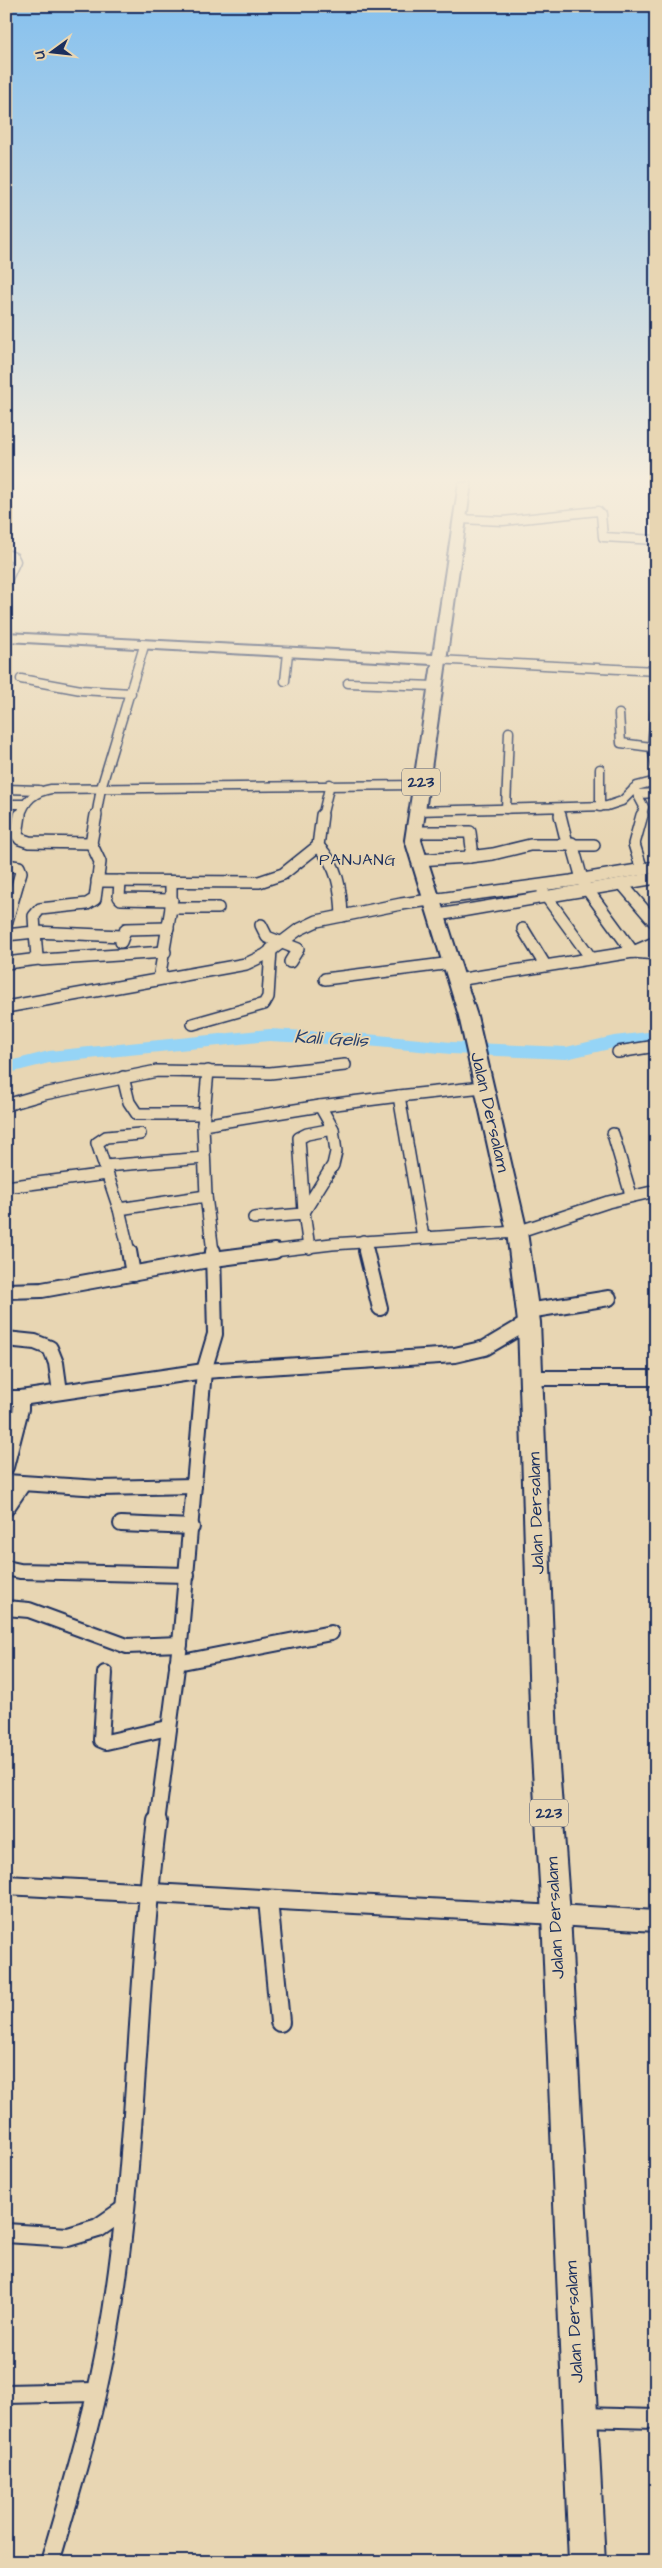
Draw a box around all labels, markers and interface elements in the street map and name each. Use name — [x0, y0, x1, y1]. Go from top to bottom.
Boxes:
north arrow — [28, 28, 78, 78]
text: U — [30, 49, 51, 61]
road number: 223 — [402, 769, 440, 796]
district label: PANJANG — [319, 849, 397, 871]
water label: Kali Gelis — [294, 1024, 370, 1054]
street label: Jalan Dersalam — [464, 1050, 516, 1174]
street label: Jalan Dersalam — [521, 1451, 551, 1575]
road number: 223 — [530, 1800, 568, 1826]
street label: Jalan Dersalam — [539, 1856, 571, 1980]
street label: Jalan Dersalam — [558, 2260, 590, 2384]

